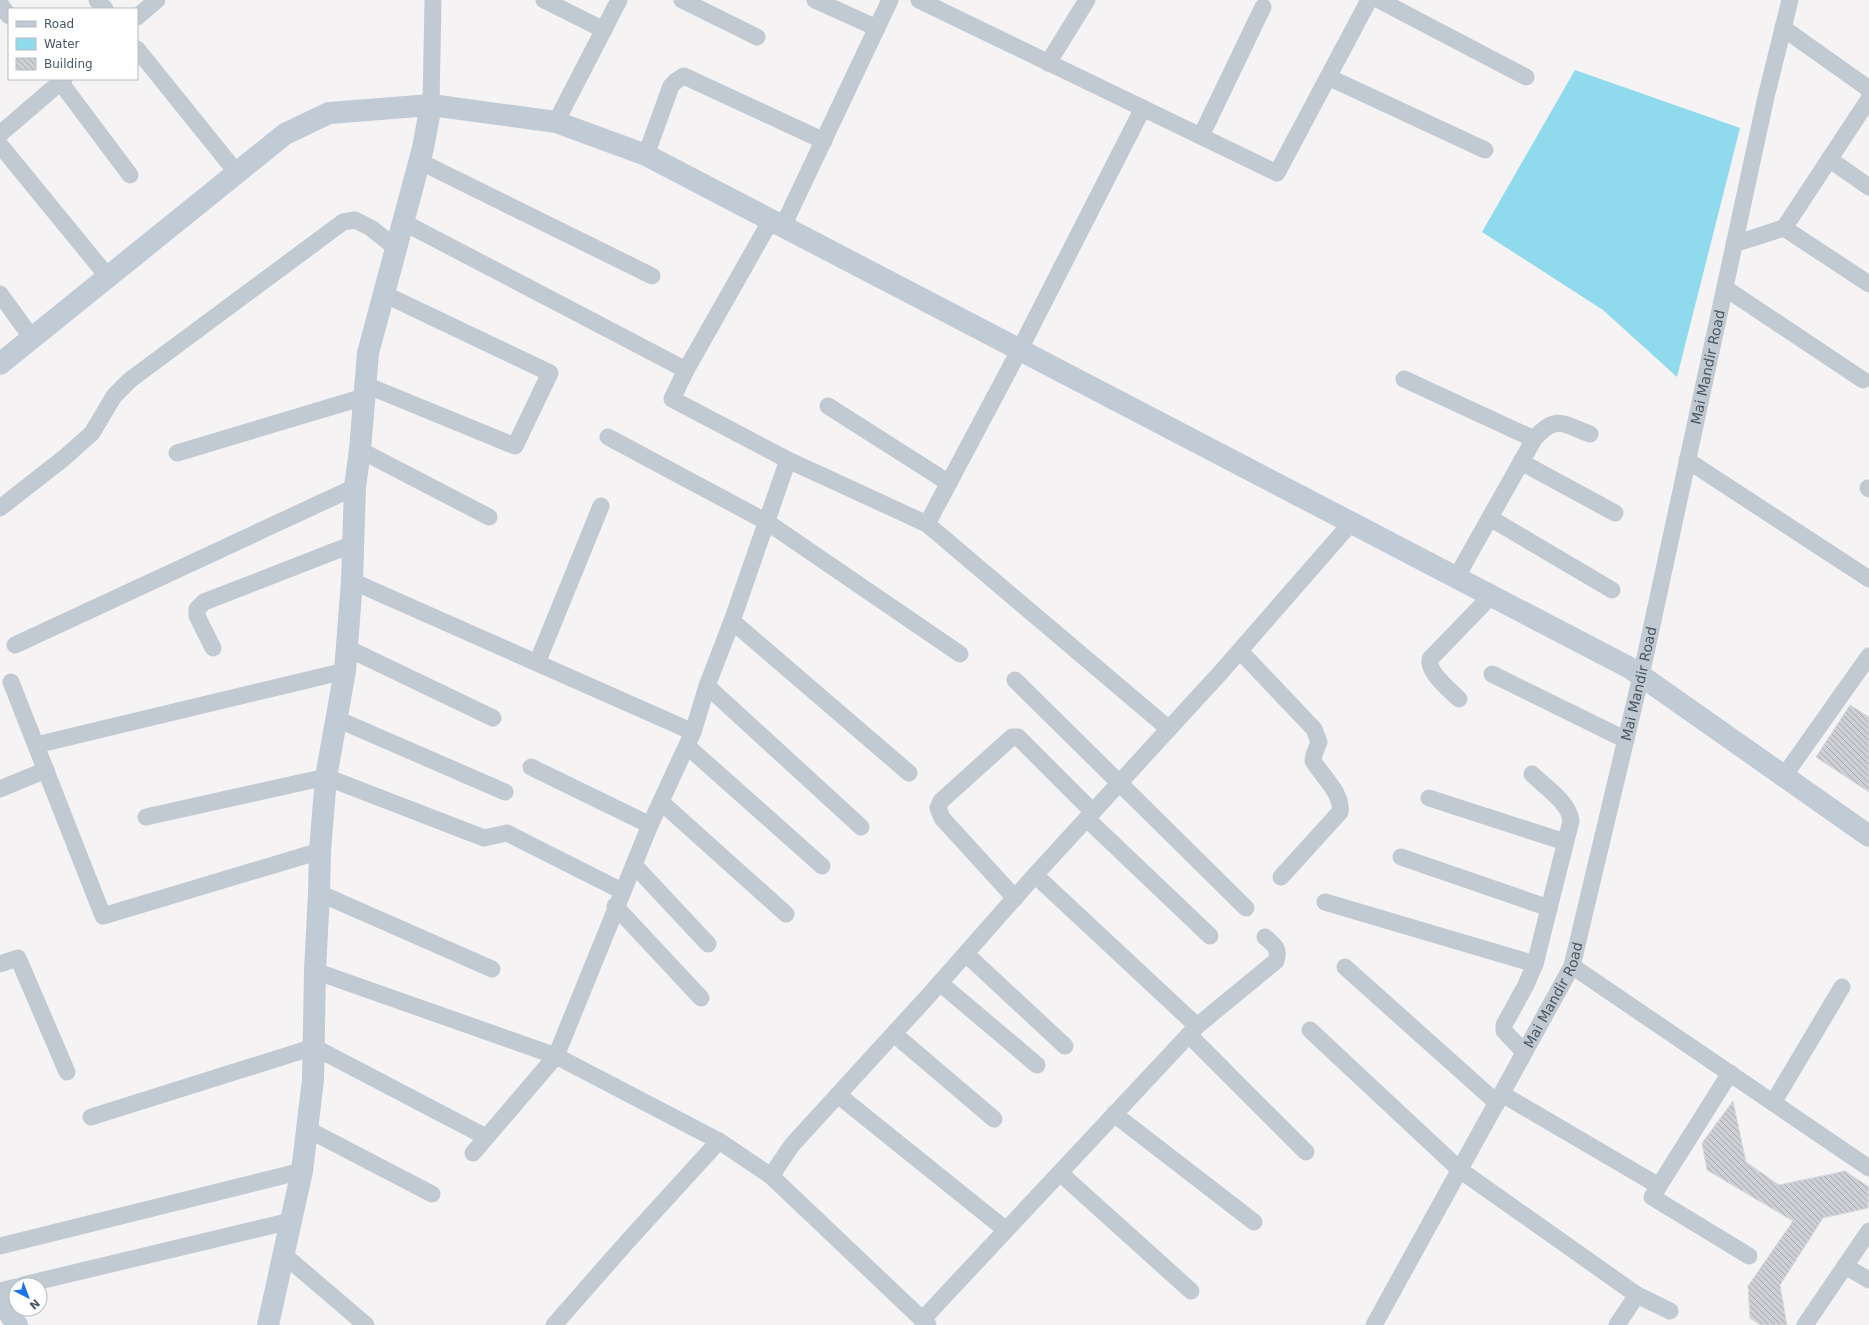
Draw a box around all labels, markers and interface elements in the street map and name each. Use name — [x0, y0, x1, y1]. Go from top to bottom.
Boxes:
legend — [8, 8, 138, 80]
text: Road — [44, 17, 74, 31]
text: Water — [44, 37, 80, 51]
text: Building — [44, 57, 93, 71]
street label: Mai Mandir Road — [1688, 308, 1728, 426]
street label: Mai Mandir Road — [1618, 625, 1659, 743]
street label: Mai Mandir Road — [1520, 940, 1585, 1051]
north arrow — [8, 1277, 48, 1317]
text: N — [27, 1296, 42, 1312]

